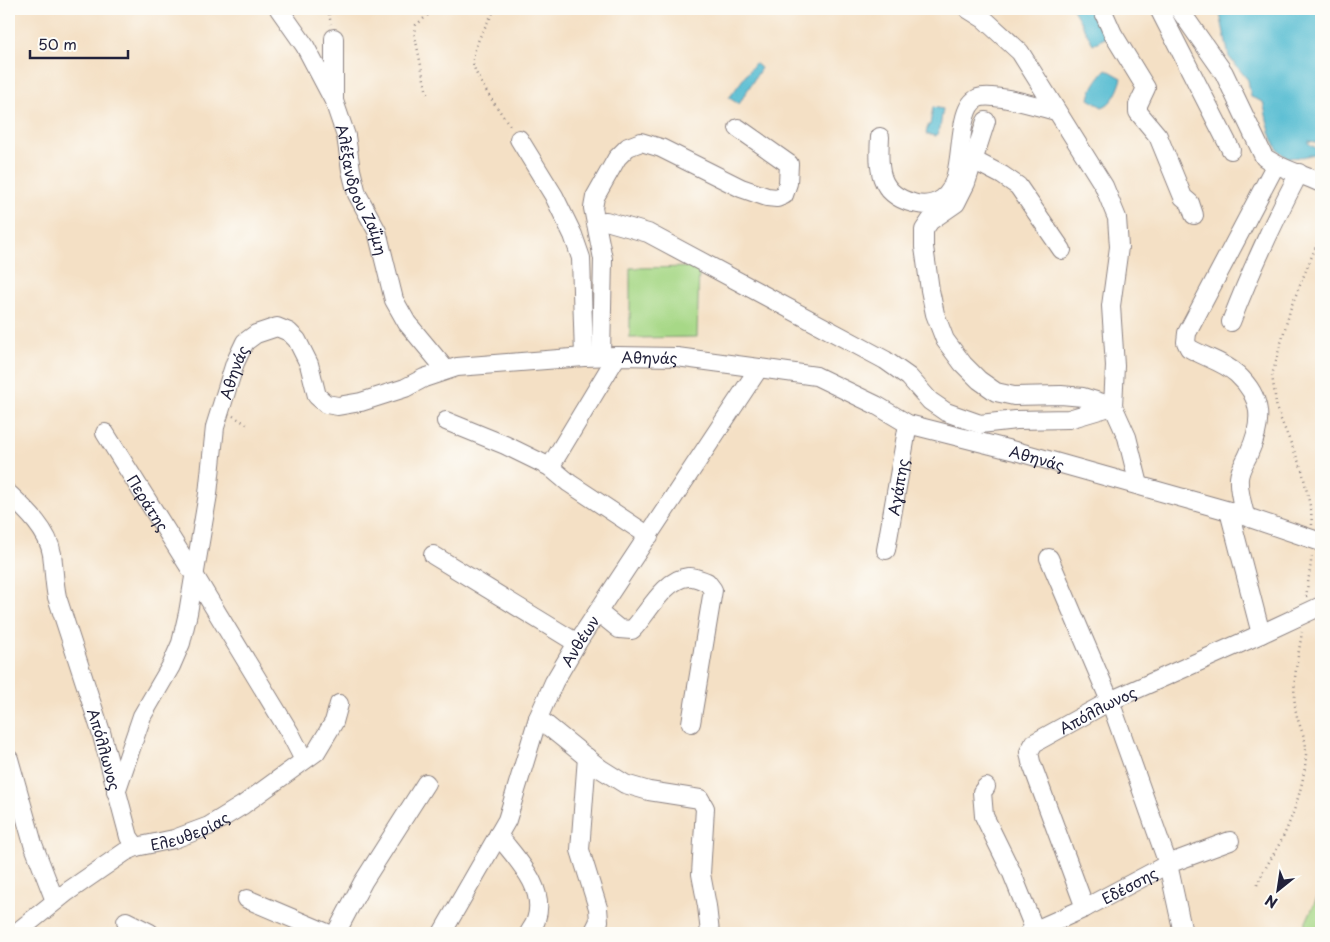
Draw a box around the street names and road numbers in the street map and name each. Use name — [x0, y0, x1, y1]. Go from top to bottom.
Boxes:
street label: Αλέξανδρου Ζαΐμη — [331, 121, 394, 258]
street label: Αθηνάς — [213, 341, 254, 402]
street label: Αθηνάς — [621, 345, 678, 369]
street label: Αθηνάς — [1007, 439, 1067, 476]
street label: Αγάπης — [881, 457, 913, 517]
street label: Περάτης — [122, 470, 175, 535]
street label: Ανθέων — [554, 610, 604, 670]
street label: Απόλλωνος — [1054, 679, 1140, 739]
street label: Απόλλωνος — [82, 705, 128, 793]
street label: Ελευθερίας — [148, 805, 233, 855]
street label: Εδέσσης — [1097, 860, 1161, 909]

